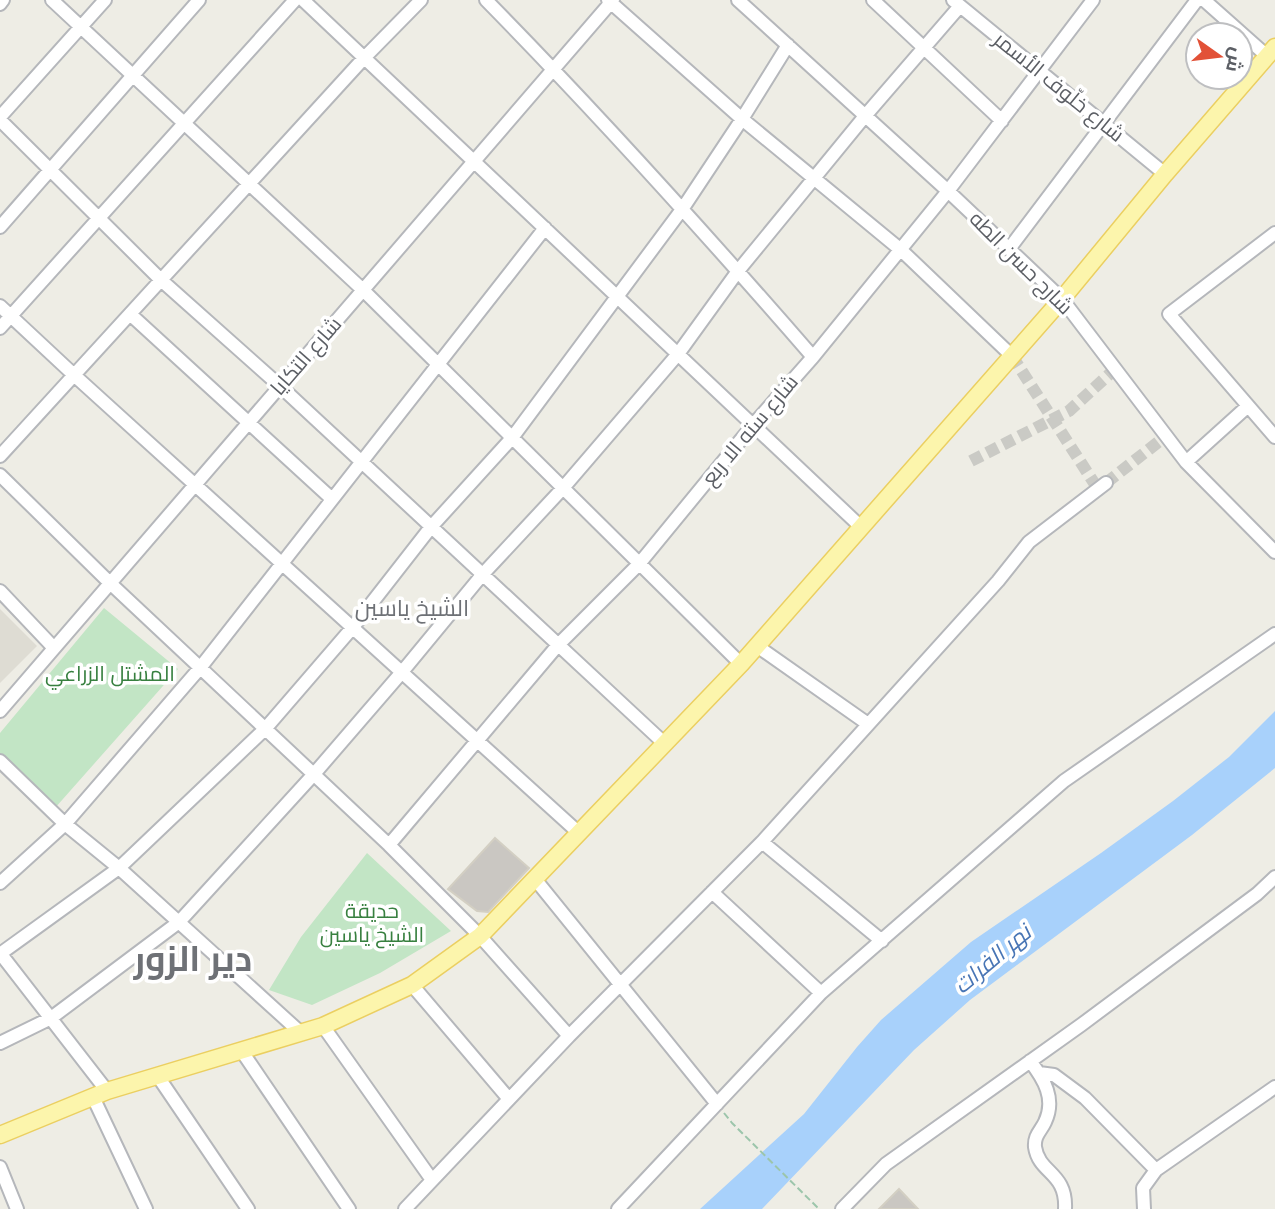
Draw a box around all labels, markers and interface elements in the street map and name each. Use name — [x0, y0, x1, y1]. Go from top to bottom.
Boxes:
north arrow — [1184, 21, 1254, 91]
street label: شارع خلّوف الأسمر — [987, 24, 1131, 148]
text: ش — [1220, 45, 1251, 75]
street label: شارح حسن الطه — [963, 204, 1080, 321]
street label: شارع التكايا — [263, 310, 348, 401]
street label: شارع سته الا ربع — [695, 368, 805, 491]
district label: الشيخ ياسين — [355, 591, 469, 624]
park label: المشتل الزراعي — [45, 659, 175, 690]
park label: حديقة الشيخ ياسين — [320, 896, 424, 949]
water label: نهر الفرات — [946, 914, 1039, 1000]
district label: دير الزور — [133, 934, 252, 981]

